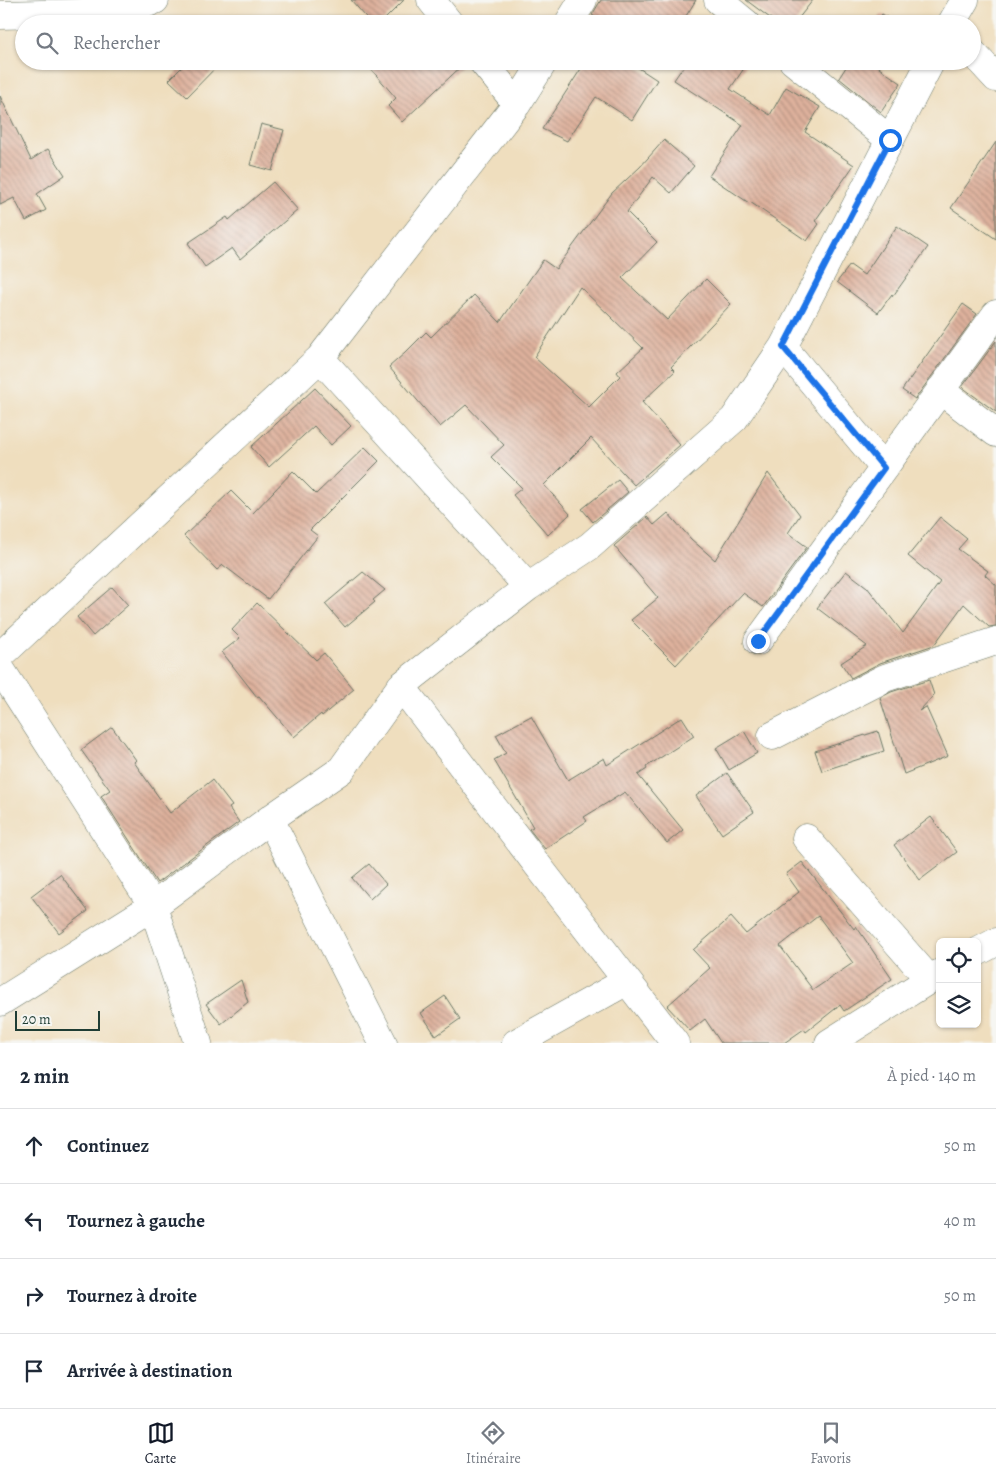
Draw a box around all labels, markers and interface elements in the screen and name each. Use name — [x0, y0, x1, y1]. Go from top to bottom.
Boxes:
search box — [15, 15, 981, 70]
icon: search — [33, 29, 61, 57]
text: Rechercher — [73, 30, 160, 56]
route start — [879, 129, 902, 152]
route end — [747, 630, 770, 653]
map controls — [936, 938, 981, 1028]
button: locate — [936, 938, 981, 983]
button: layers — [936, 983, 981, 1028]
scale bar — [15, 1008, 100, 1031]
text: 20 m — [22, 1010, 51, 1029]
text: 2 min — [20, 1062, 69, 1090]
text: À pied · 140 m — [888, 1065, 976, 1087]
icon: ahead — [20, 1132, 48, 1160]
text: Continuez — [67, 1133, 149, 1159]
text: 50 m — [944, 1135, 976, 1157]
icon: left — [20, 1207, 48, 1235]
text: Tournez à gauche — [67, 1208, 205, 1234]
text: 40 m — [944, 1210, 976, 1232]
icon: right — [20, 1282, 48, 1310]
text: Tournez à droite — [67, 1283, 197, 1309]
text: 50 m — [944, 1285, 976, 1307]
icon: arrive — [20, 1357, 48, 1385]
text: Arrivée à destination — [67, 1358, 232, 1384]
tab: Carte — [145, 1419, 176, 1468]
tab: Itinéraire — [466, 1419, 521, 1468]
tab: Favoris — [810, 1419, 851, 1468]

